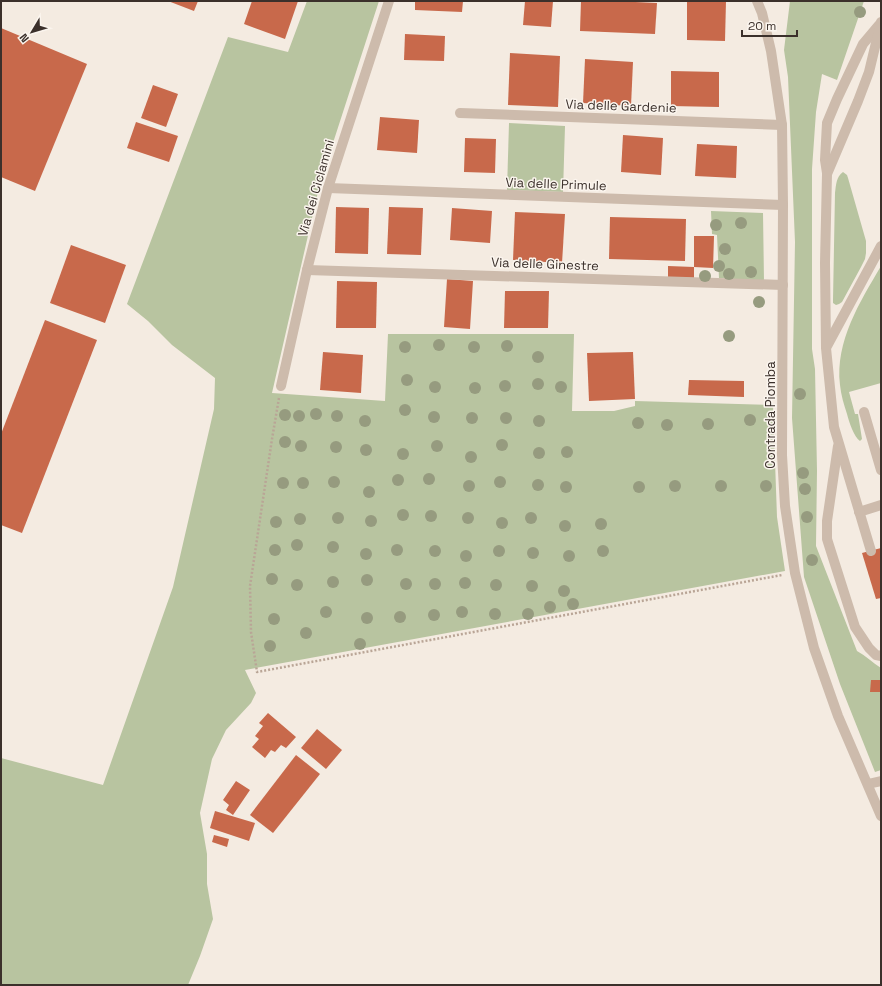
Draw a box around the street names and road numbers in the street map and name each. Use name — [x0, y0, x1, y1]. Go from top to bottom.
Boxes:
street label: Via delle Gardenie — [565, 96, 677, 116]
street label: Via dei Ciclamini — [294, 138, 338, 238]
street label: Via delle Primule — [505, 174, 607, 194]
street label: Via delle Ginestre — [491, 254, 599, 274]
street label: Contrada Piomba — [762, 361, 779, 469]

